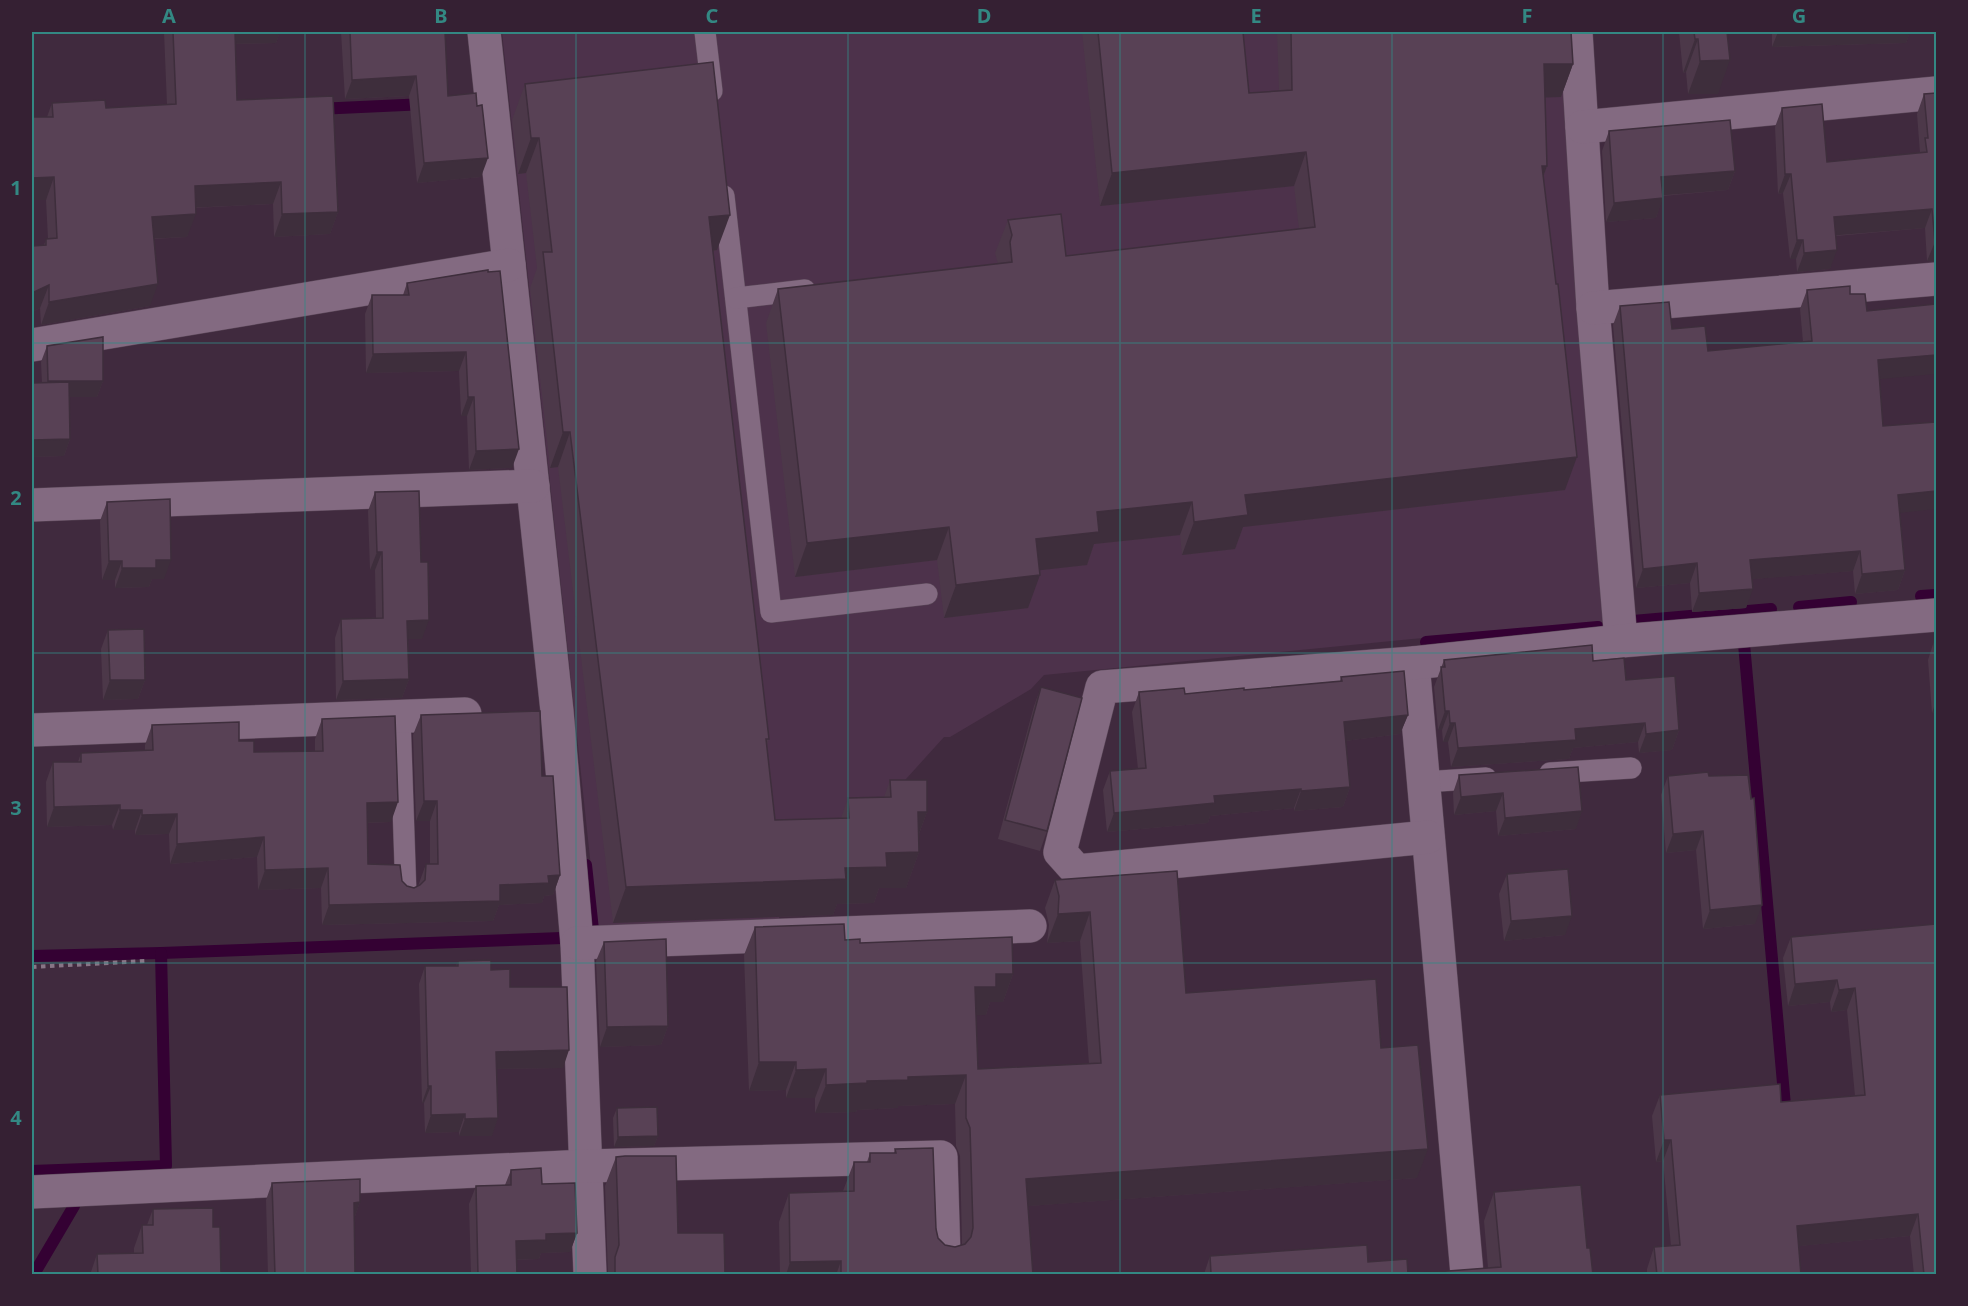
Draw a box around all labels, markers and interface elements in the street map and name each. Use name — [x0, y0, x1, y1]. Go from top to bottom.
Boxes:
text: A — [162, 2, 176, 29]
text: B — [434, 2, 448, 29]
text: C — [706, 2, 719, 29]
text: D — [977, 2, 991, 29]
text: E — [1250, 2, 1262, 29]
text: F — [1522, 2, 1532, 29]
text: G — [1792, 2, 1806, 29]
text: 1 — [10, 174, 22, 201]
text: 2 — [10, 484, 22, 511]
text: 3 — [10, 794, 22, 821]
text: 4 — [10, 1104, 22, 1131]

